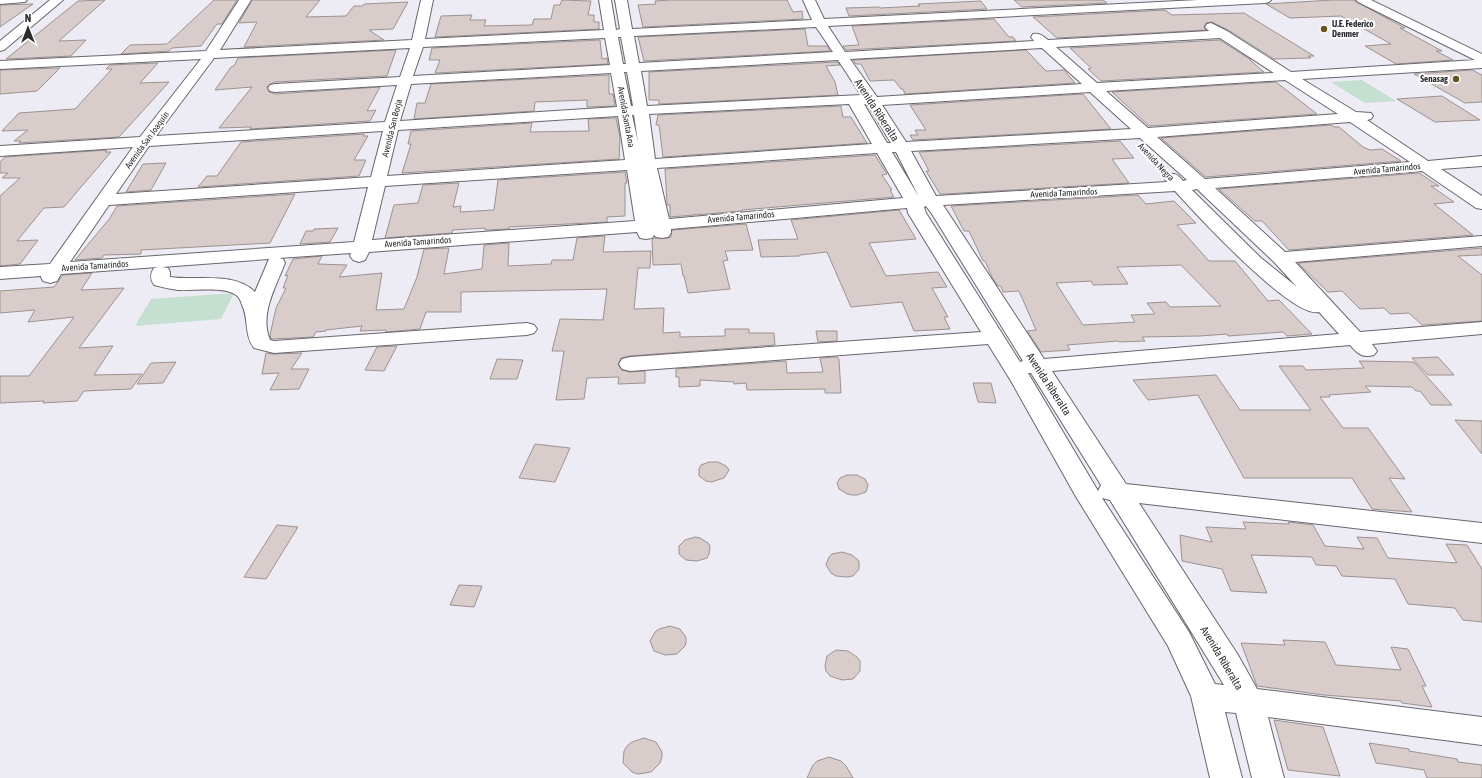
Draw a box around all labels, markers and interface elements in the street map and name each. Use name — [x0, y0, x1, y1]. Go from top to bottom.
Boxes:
north arrow — [8, 8, 48, 48]
text: N — [25, 12, 31, 24]
place label: U.E. Federico Denmer — [1332, 19, 1374, 39]
marker: U.E. Federico Denmer — [1319, 24, 1329, 34]
place label: Senasag — [1420, 74, 1448, 84]
marker: Senasag — [1451, 74, 1461, 84]
street label: Avenida Riberalta — [852, 77, 902, 143]
street label: Avenida Santa Ana — [616, 86, 636, 148]
street label: Avenida San Borja — [380, 98, 404, 158]
street label: Avenida San Joaquín — [123, 109, 171, 171]
street label: Avenida Negra — [1136, 141, 1176, 183]
street label: Avenida Tamarindos — [1353, 161, 1421, 177]
street label: Avenida Tamarindos — [1030, 186, 1098, 200]
street label: Avenida Tamarindos — [707, 209, 775, 225]
street label: Avenida Tamarindos — [384, 235, 452, 249]
street label: Avenida Tamarindos — [61, 259, 129, 273]
street label: Avenida Riberalta — [1024, 351, 1074, 417]
street label: Avenida Riberalta — [1198, 624, 1246, 692]

